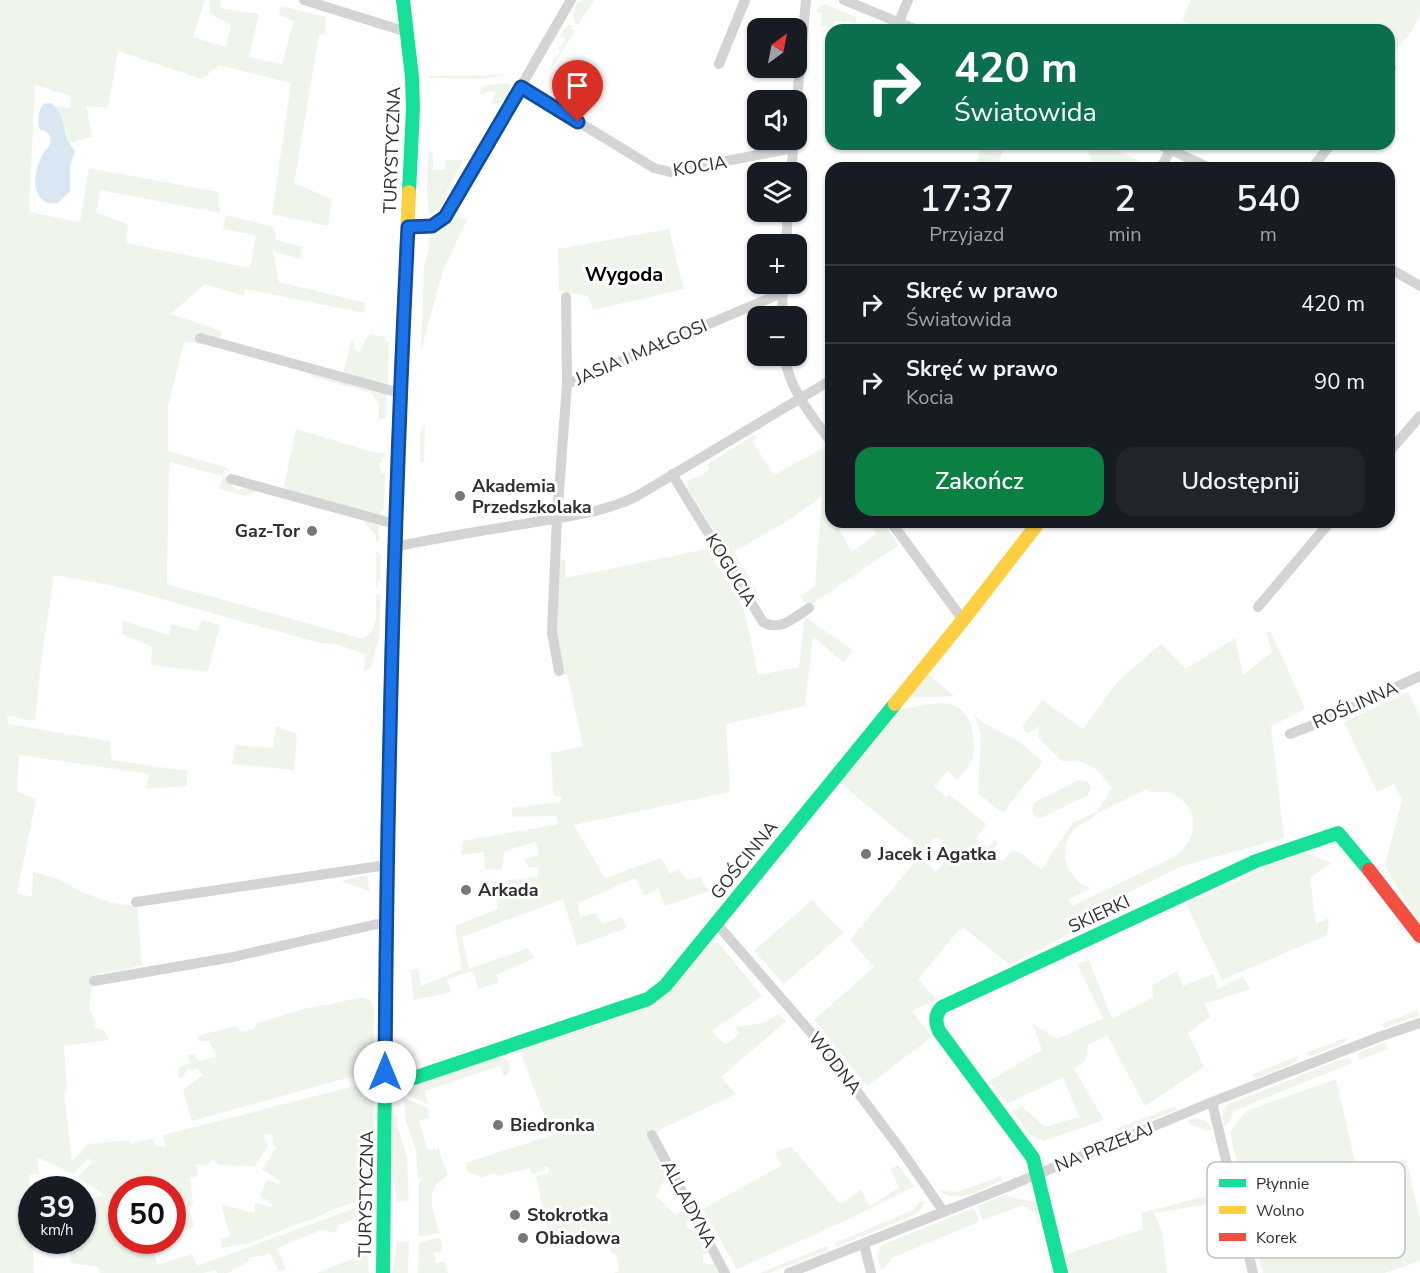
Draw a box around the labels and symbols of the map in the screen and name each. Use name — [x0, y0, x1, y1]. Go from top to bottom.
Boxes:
north arrow — [747, 18, 807, 78]
pin — [552, 60, 603, 122]
street label: TURYSTYCZNA — [378, 86, 406, 214]
street label: KOCIA — [671, 150, 729, 182]
district label: Wygoda — [585, 261, 663, 288]
street label: JASIA I MAŁGOSI — [570, 313, 711, 391]
place label: Akademia Przedszkolaka — [472, 474, 592, 519]
marker: Akademia Przedszkolaka — [453, 489, 467, 503]
place label: Gaz-Tor — [235, 519, 300, 543]
marker: Gaz-Tor — [305, 524, 319, 538]
street label: KOGUCIA — [700, 529, 762, 611]
street label: ROŚLINNA — [1309, 676, 1401, 734]
street label: GOŚCINNA — [705, 816, 783, 904]
place label: Jacek i Agatka — [877, 842, 997, 866]
marker: Jacek i Agatka — [859, 847, 873, 861]
place label: Arkada — [478, 878, 539, 902]
marker: Arkada — [459, 883, 473, 897]
street label: SKIERKI — [1064, 889, 1134, 939]
street label: WODNA — [803, 1027, 867, 1099]
position arrow — [353, 1040, 417, 1104]
place label: Biedronka — [510, 1113, 595, 1137]
street label: NA PRZEŁAJ — [1051, 1116, 1157, 1178]
marker: Biedronka — [491, 1118, 505, 1132]
street label: TURYSTYCZNA — [353, 1130, 379, 1258]
street label: ALLADYNA — [656, 1156, 722, 1252]
legend — [1207, 1162, 1405, 1258]
text: Płynnie — [1256, 1173, 1309, 1195]
speed limit sign: 50 — [108, 1176, 186, 1254]
text: Wolno — [1256, 1200, 1304, 1222]
place label: Stokrotka — [527, 1203, 609, 1227]
marker: Stokrotka — [508, 1208, 522, 1222]
place label: Obiadowa — [535, 1226, 620, 1250]
text: Korek — [1256, 1227, 1298, 1249]
marker: Obiadowa — [516, 1231, 530, 1245]

